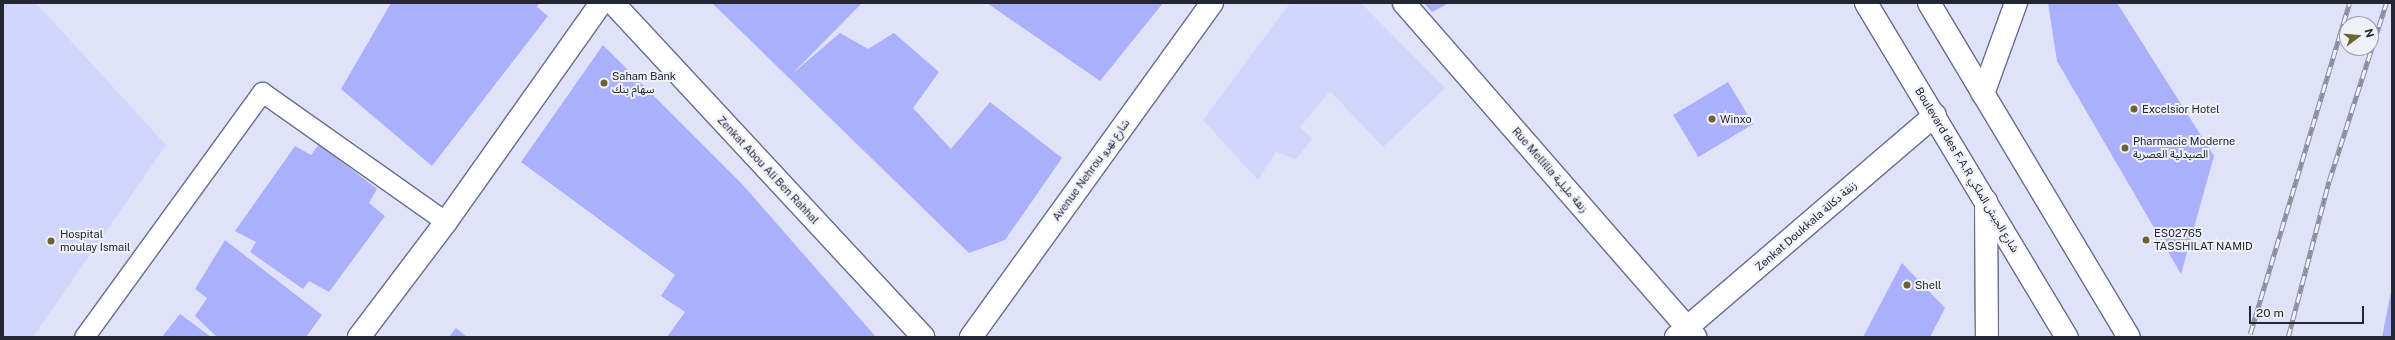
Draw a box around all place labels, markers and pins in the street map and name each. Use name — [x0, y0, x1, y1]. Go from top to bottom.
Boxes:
place label: Saham Bank سهام بنك — [612, 70, 676, 96]
marker: Saham Bank سهام بنك — [599, 78, 609, 88]
place label: Excelsior Hotel — [2142, 102, 2220, 116]
marker: Excelsior Hotel — [2129, 104, 2139, 114]
place label: Winxo — [1720, 112, 1752, 126]
marker: Winxo — [1707, 114, 1717, 124]
place label: Pharmacie Moderne الصيدلية العصرية — [2133, 135, 2235, 161]
marker: Pharmacie Moderne الصيدلية العصرية — [2120, 143, 2130, 153]
place label: ES02765 TASSHILAT NAMID — [2154, 227, 2253, 253]
place label: Hospital moulay Ismail — [60, 228, 130, 254]
marker: Hospital moulay Ismail — [45, 235, 57, 247]
marker: ES02765 TASSHILAT NAMID — [2141, 235, 2151, 245]
place label: Shell — [1915, 278, 1941, 292]
marker: Shell — [1902, 280, 1912, 290]

